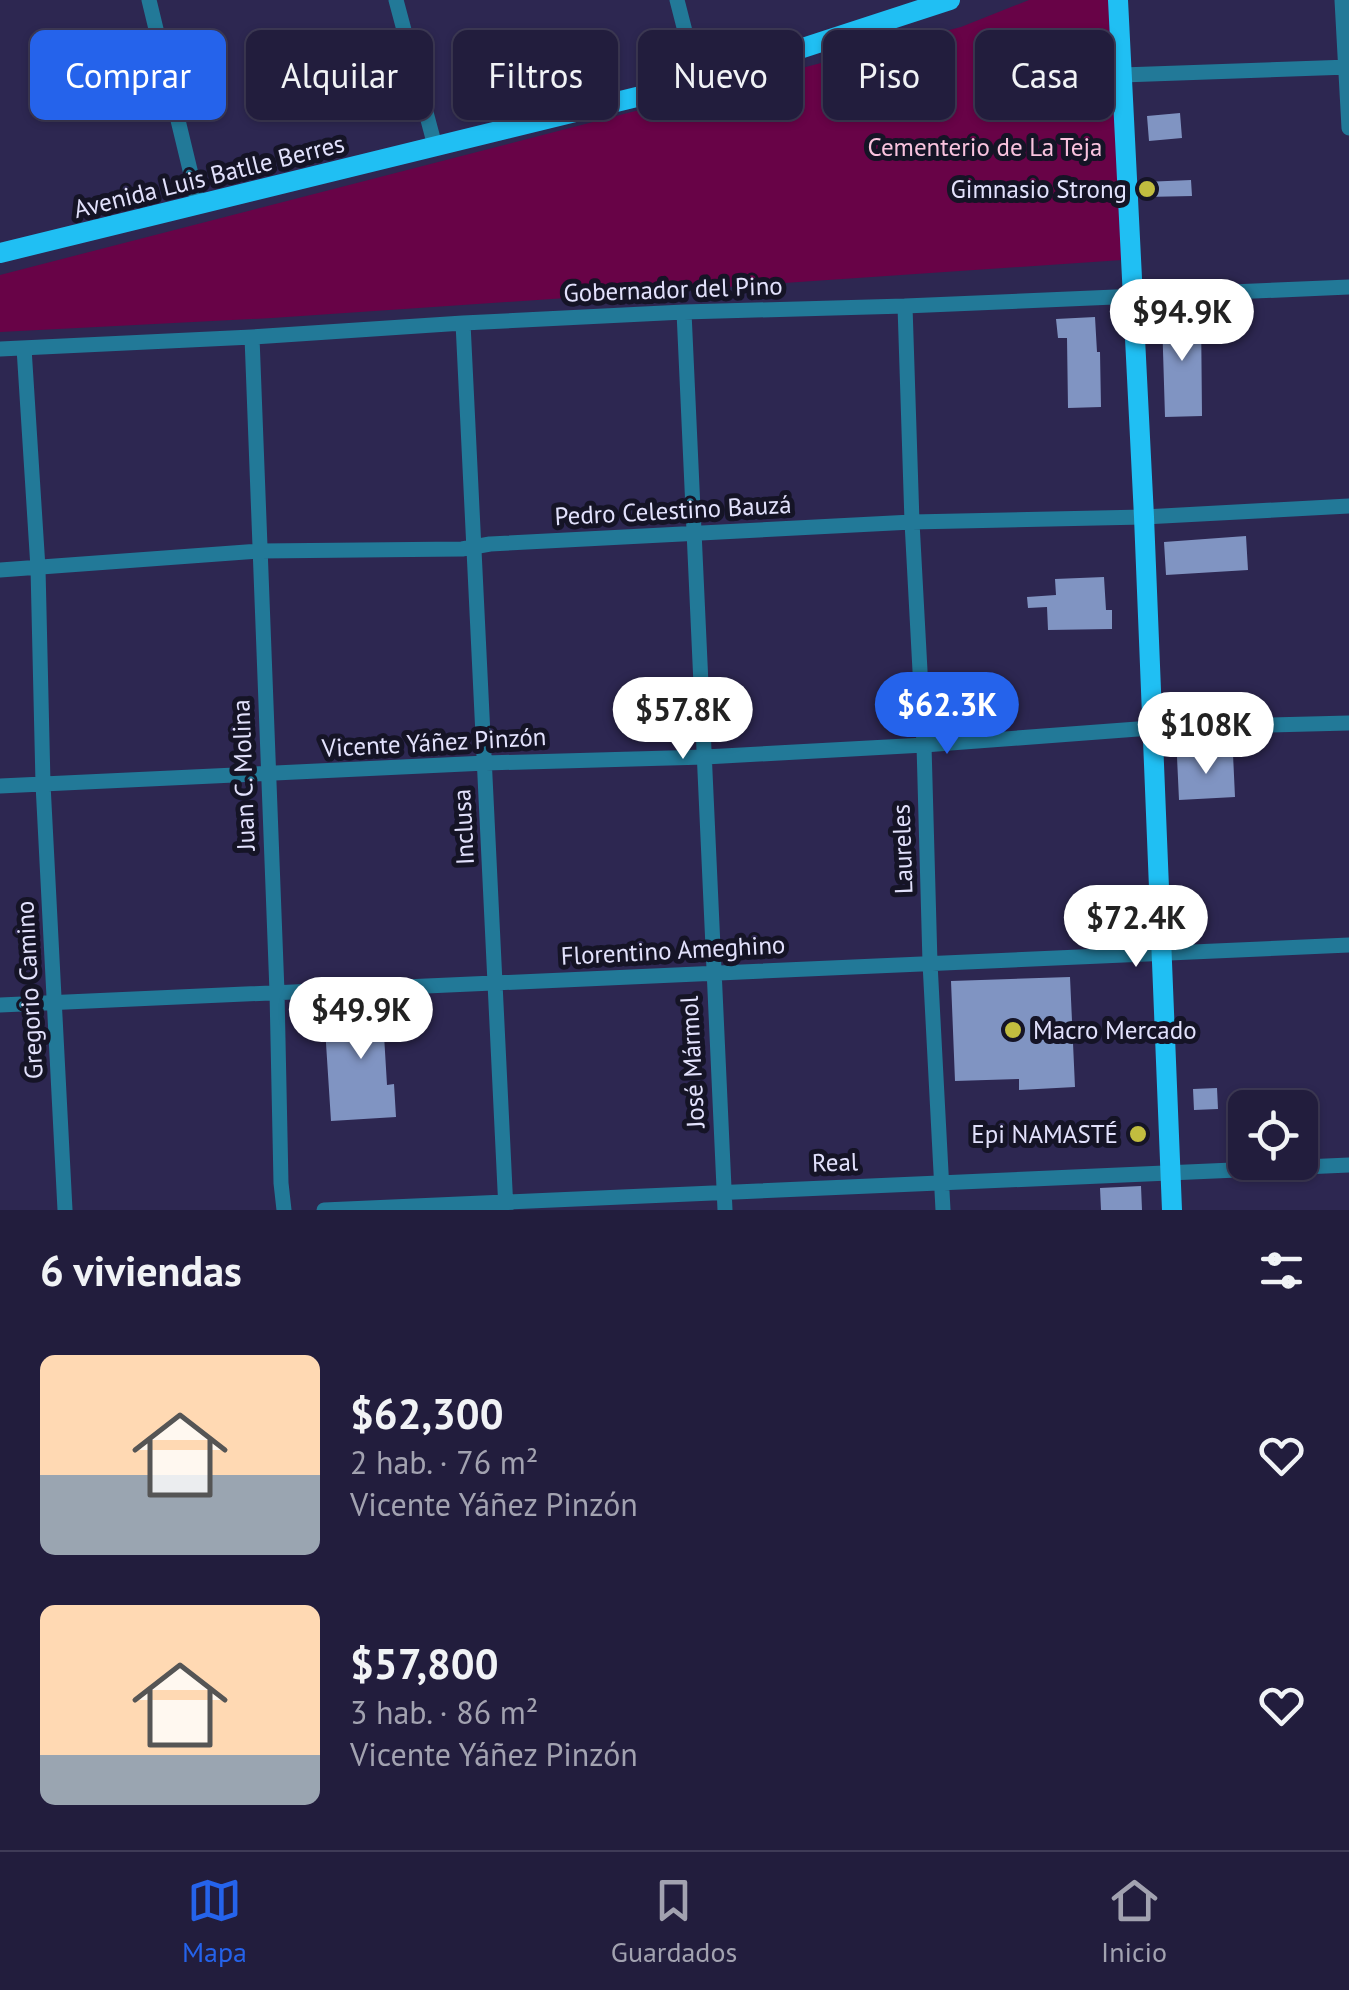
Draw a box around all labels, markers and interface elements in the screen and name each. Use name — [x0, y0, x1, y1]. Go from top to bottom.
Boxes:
chip: Comprar — [30, 30, 226, 120]
chip: Alquilar — [246, 30, 433, 120]
chip: Filtros — [453, 30, 618, 120]
chip: Nuevo — [638, 30, 803, 120]
chip: Piso — [823, 30, 955, 120]
chip: Casa — [975, 30, 1114, 120]
street label: Avenida Luis Batlle Berres — [70, 127, 348, 225]
park label: Cementerio de La Teja — [868, 131, 1102, 163]
place label: Gimnasio Strong — [951, 173, 1127, 205]
marker: Gimnasio Strong — [1136, 178, 1158, 200]
street label: Gobernador del Pino — [563, 269, 783, 309]
pin: $94.9K — [1101, 279, 1263, 364]
text: $94.9K — [1132, 290, 1232, 332]
street label: Pedro Celestino Bauzá — [554, 488, 792, 532]
pin: $62.3K — [866, 672, 1028, 757]
pin: $57.8K — [602, 677, 764, 762]
text: $62.3K — [897, 683, 997, 725]
text: $57.8K — [635, 688, 731, 730]
pin: $108K — [1136, 692, 1276, 777]
street label: Juan C. Molina — [224, 699, 262, 852]
text: $108K — [1160, 703, 1252, 745]
street label: Vicente Yáñez Pinzón — [320, 720, 547, 764]
street label: Inclusa — [445, 788, 481, 866]
street label: Laureles — [884, 803, 920, 895]
pin: $72.4K — [1055, 885, 1217, 970]
text: $72.4K — [1086, 896, 1186, 938]
street label: Gregorio Camino — [8, 900, 50, 1080]
street label: Florentino Ameghino — [560, 928, 786, 972]
pin: $49.9K — [280, 977, 442, 1062]
text: $49.9K — [311, 988, 411, 1030]
street label: José Mármol — [673, 994, 711, 1130]
place label: Macro Mercado — [1033, 1014, 1197, 1046]
marker: Macro Mercado — [1002, 1019, 1024, 1041]
map controls — [1228, 1090, 1318, 1180]
button: locate — [1228, 1090, 1318, 1180]
place label: Epi NAMASTÉ — [971, 1118, 1118, 1150]
marker: Epi NAMASTÉ — [1127, 1123, 1149, 1145]
street label: Real — [811, 1145, 859, 1179]
text: 6 viviendas — [40, 1243, 242, 1298]
icon: filters — [1254, 1243, 1309, 1298]
text: $62,300 — [350, 1386, 503, 1441]
icon: home — [120, 1395, 240, 1515]
icon: heart — [1254, 1428, 1309, 1483]
text: 2 hab. · 76 m² — [350, 1441, 538, 1483]
text: Vicente Yáñez Pinzón — [350, 1483, 638, 1525]
text: $57,800 — [350, 1636, 498, 1691]
icon: home — [120, 1645, 240, 1765]
icon: heart — [1254, 1678, 1309, 1733]
text: 3 hab. · 86 m² — [350, 1691, 538, 1733]
text: Vicente Yáñez Pinzón — [350, 1733, 638, 1775]
tab: Mapa — [182, 1873, 247, 1970]
tab: Guardados — [611, 1873, 737, 1970]
tab: Inicio — [1101, 1873, 1167, 1970]

